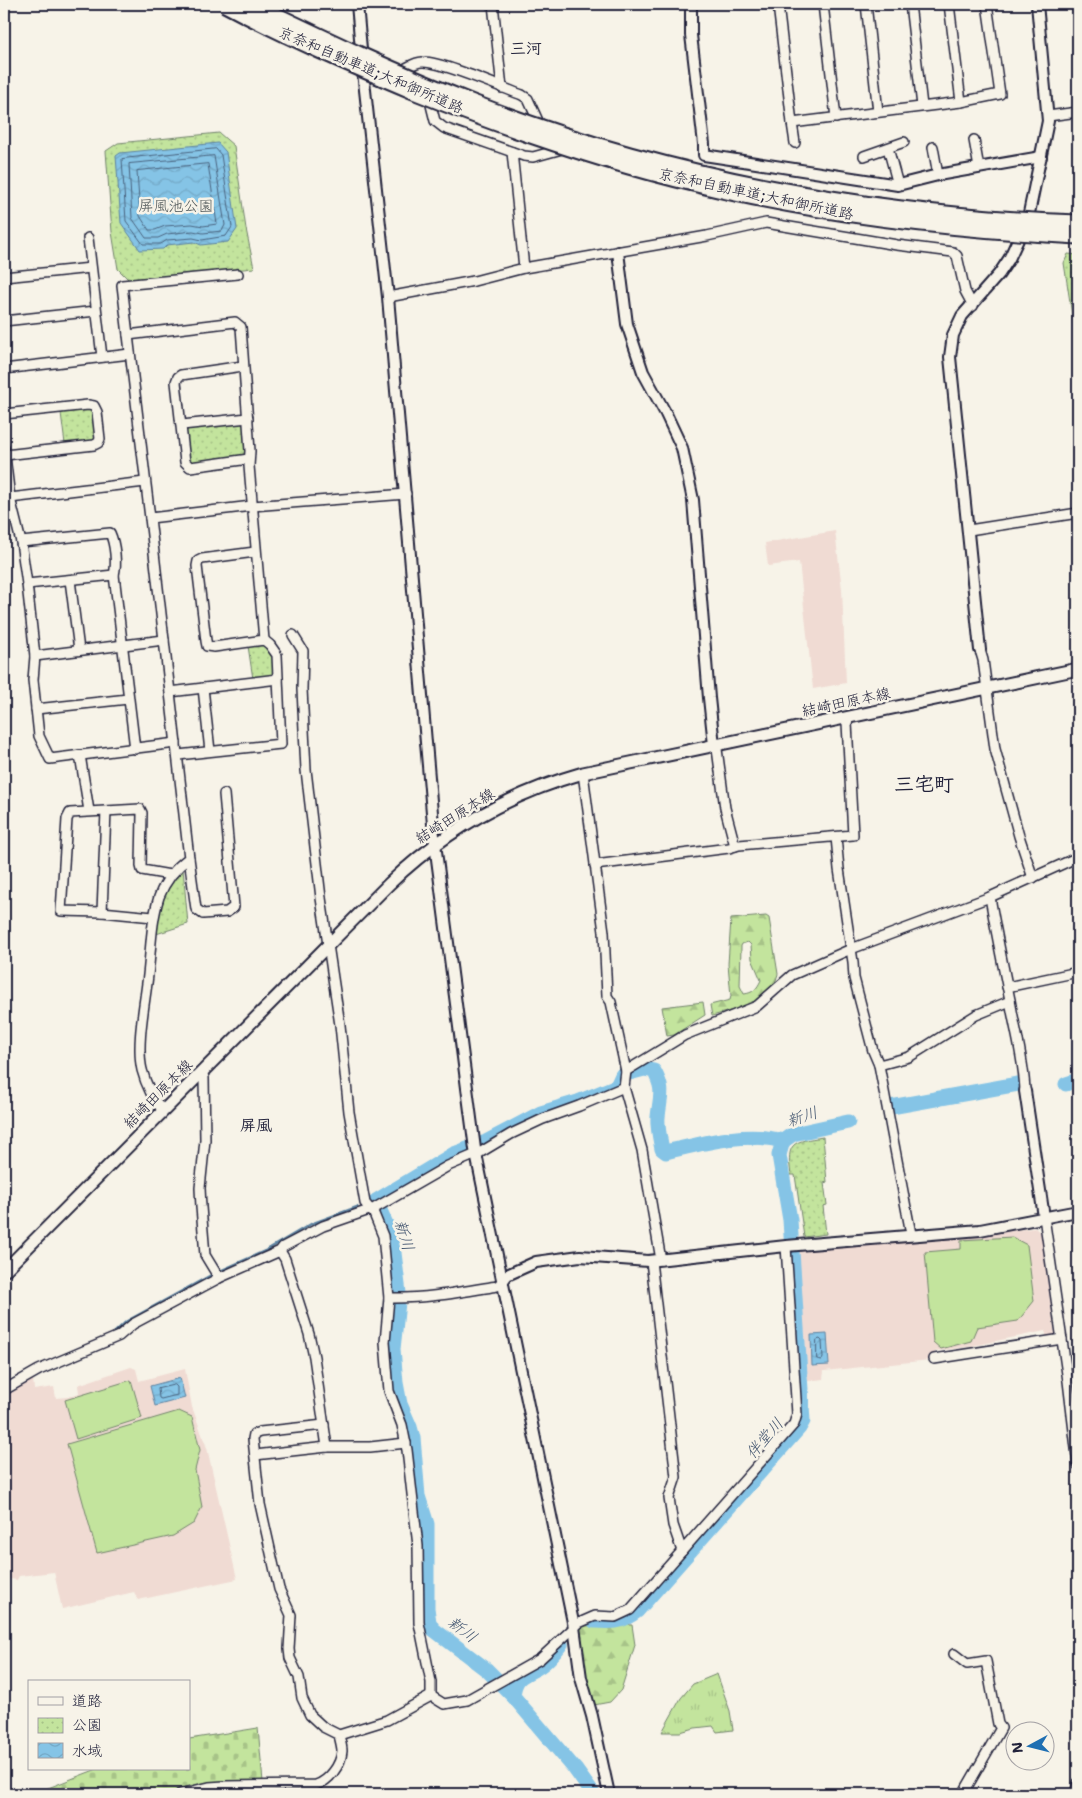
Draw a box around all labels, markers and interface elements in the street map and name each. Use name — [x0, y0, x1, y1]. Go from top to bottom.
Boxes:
street label: 京奈和自動車道;大和御所道路 — [275, 22, 467, 118]
district label: 三河 — [510, 38, 542, 59]
street label: 京奈和自動車道;大和御所道路 — [656, 164, 856, 224]
park label: 屏風池公園 — [138, 196, 214, 216]
street label: 結崎田原本線 — [800, 683, 892, 721]
district label: 三宅町 — [894, 771, 954, 797]
street label: 結崎田原本線 — [412, 784, 498, 848]
street label: 結崎田原本線 — [119, 1055, 197, 1133]
water label: 新川 — [784, 1102, 821, 1131]
district label: 屏風 — [240, 1115, 272, 1136]
water label: 新川 — [390, 1217, 419, 1254]
water label: 伴堂川 — [741, 1413, 788, 1463]
water label: 新川 — [444, 1611, 482, 1648]
legend — [28, 1680, 190, 1770]
text: 道路 — [72, 1691, 102, 1711]
text: 公園 — [72, 1715, 102, 1735]
north arrow — [1004, 1720, 1054, 1770]
text: 水域 — [72, 1741, 102, 1761]
text: N — [1007, 1741, 1027, 1754]

